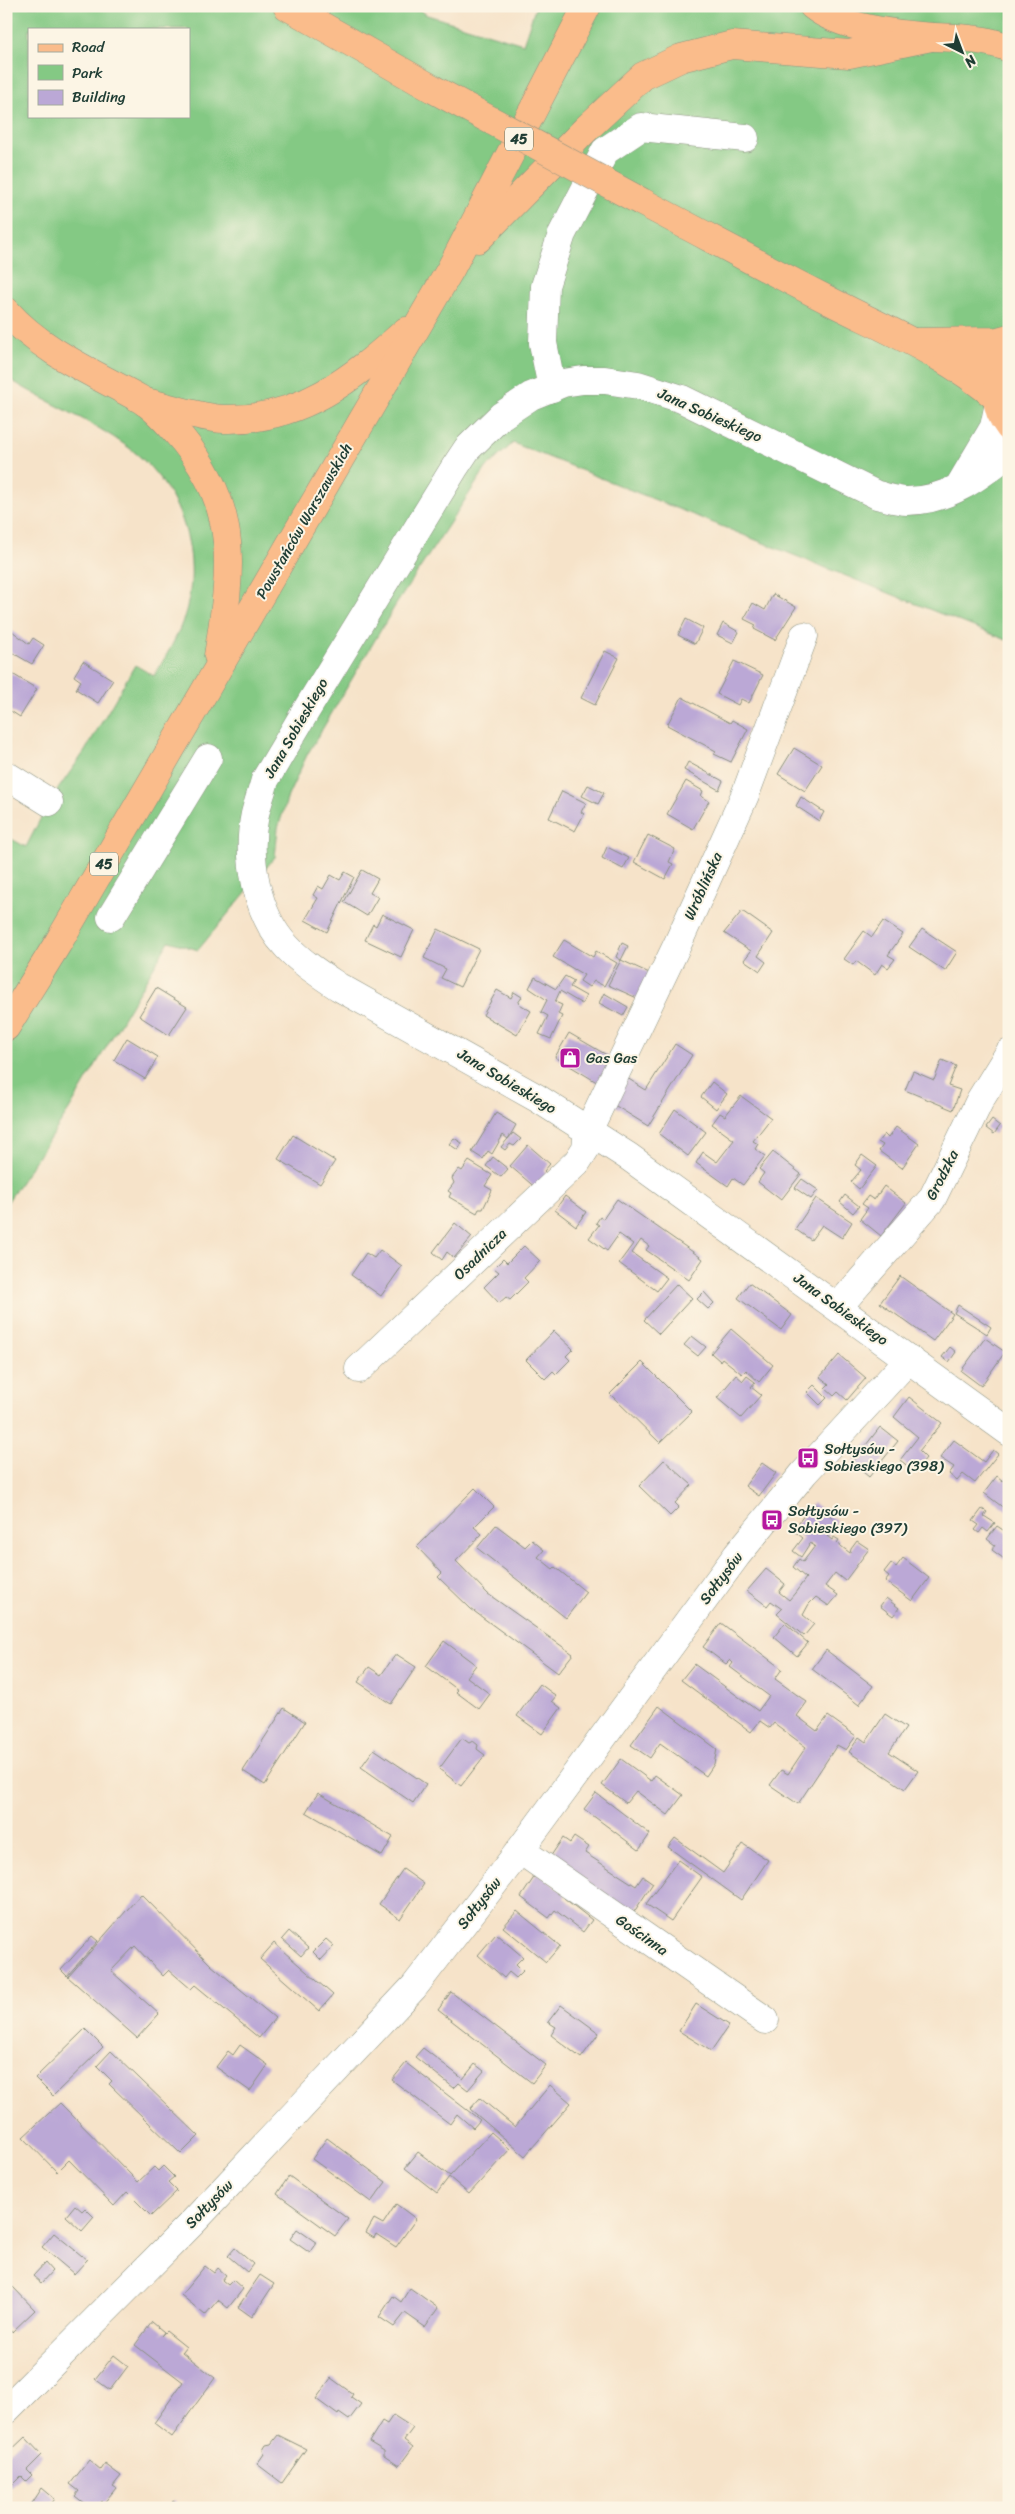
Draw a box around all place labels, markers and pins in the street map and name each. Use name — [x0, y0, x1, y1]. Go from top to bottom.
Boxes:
place label: Gas Gas — [586, 1045, 638, 1071]
shop icon: Gas Gas — [558, 1046, 582, 1070]
place label: Sołtysów - Sobieskiego (398) — [824, 1436, 944, 1479]
bus stop icon: Sołtysów - Sobieskiego (398) — [796, 1446, 820, 1470]
place label: Sołtysów - Sobieskiego (397) — [788, 1498, 908, 1541]
bus stop icon: Sołtysów - Sobieskiego (397) — [760, 1508, 784, 1532]

